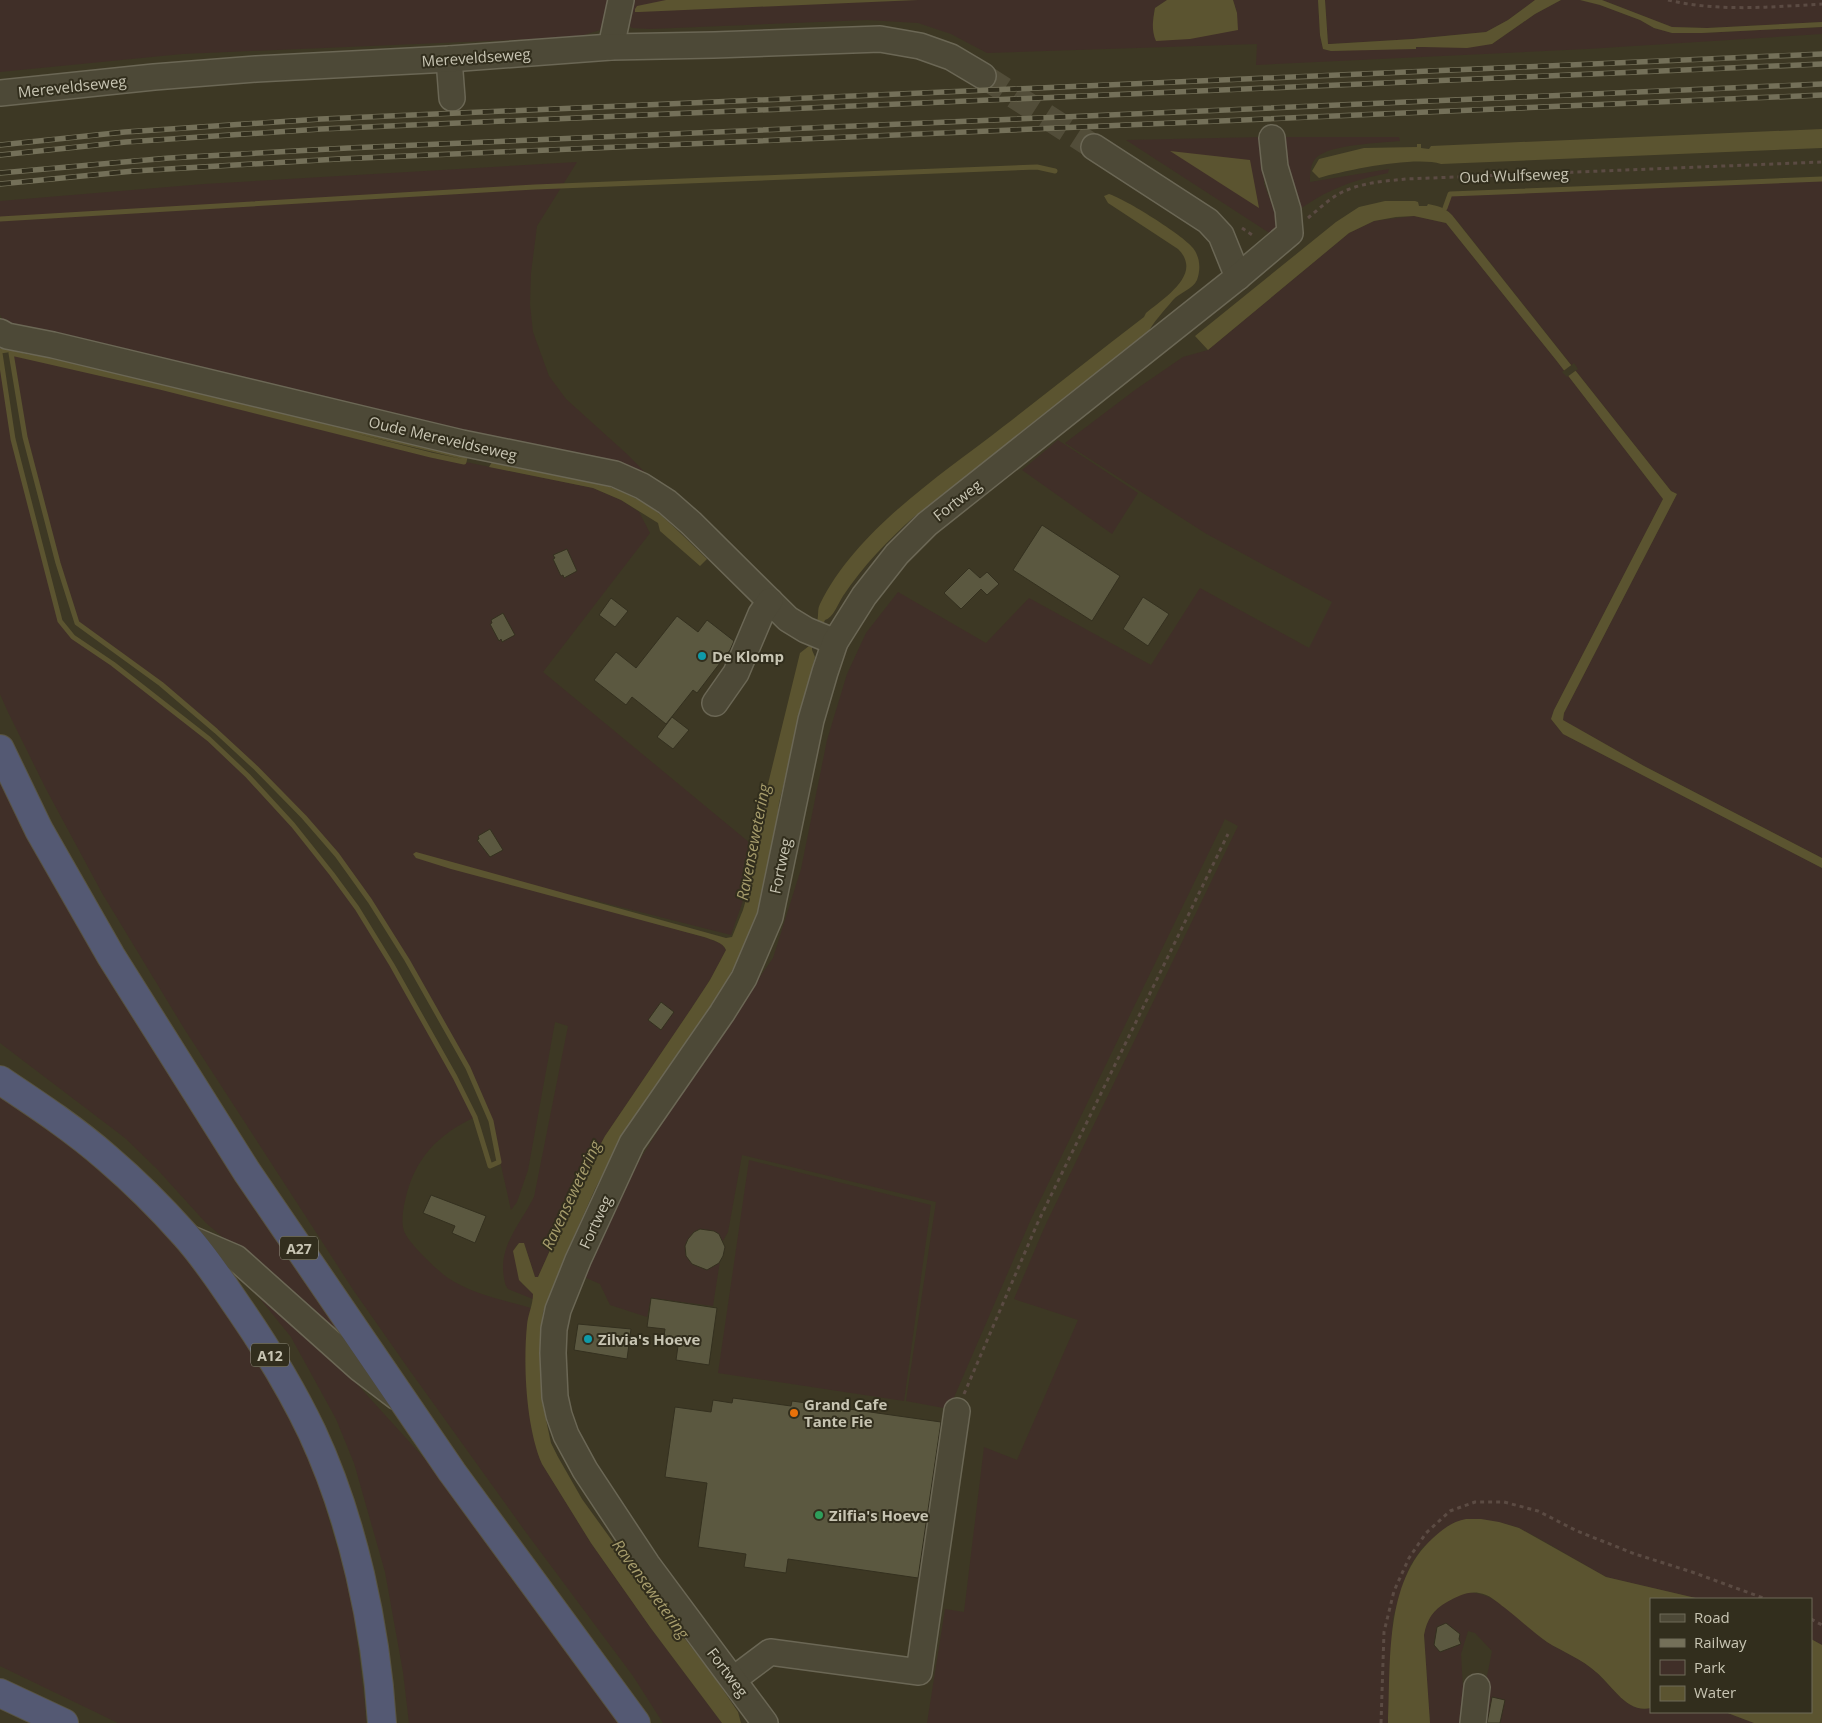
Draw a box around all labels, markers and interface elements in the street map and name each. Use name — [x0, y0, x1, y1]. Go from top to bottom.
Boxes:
street label: Mereveldseweg — [421, 43, 531, 71]
street label: Mereveldseweg — [17, 70, 127, 102]
street label: Oud Wulfseweg — [1459, 163, 1569, 187]
street label: Oude Mereveldseweg — [367, 411, 519, 465]
street label: Fortweg — [929, 475, 985, 525]
place label: De Klomp — [712, 646, 784, 666]
marker: De Klomp — [696, 650, 708, 662]
water label: Ravensewetering — [731, 781, 775, 902]
street label: Fortweg — [764, 836, 796, 896]
water label: Ravensewetering — [536, 1136, 606, 1253]
street label: Fortweg — [574, 1192, 616, 1252]
road number: A27 — [280, 1236, 318, 1260]
place label: Zilvia's Hoeve — [598, 1329, 701, 1349]
marker: Zilvia's Hoeve — [582, 1333, 594, 1345]
road number: A12 — [251, 1344, 289, 1366]
place label: Grand Cafe Tante Fie — [804, 1394, 887, 1431]
marker: Grand Cafe Tante Fie — [788, 1407, 800, 1419]
place label: Zilfia's Hoeve — [829, 1505, 929, 1525]
marker: Zilfia's Hoeve — [813, 1509, 825, 1521]
water label: Ravensewetering — [607, 1535, 695, 1644]
legend — [1650, 1598, 1812, 1713]
text: Road — [1694, 1607, 1730, 1627]
text: Railway — [1694, 1632, 1747, 1652]
street label: Fortweg — [703, 1643, 753, 1701]
text: Park — [1694, 1657, 1725, 1677]
text: Water — [1694, 1682, 1736, 1702]

